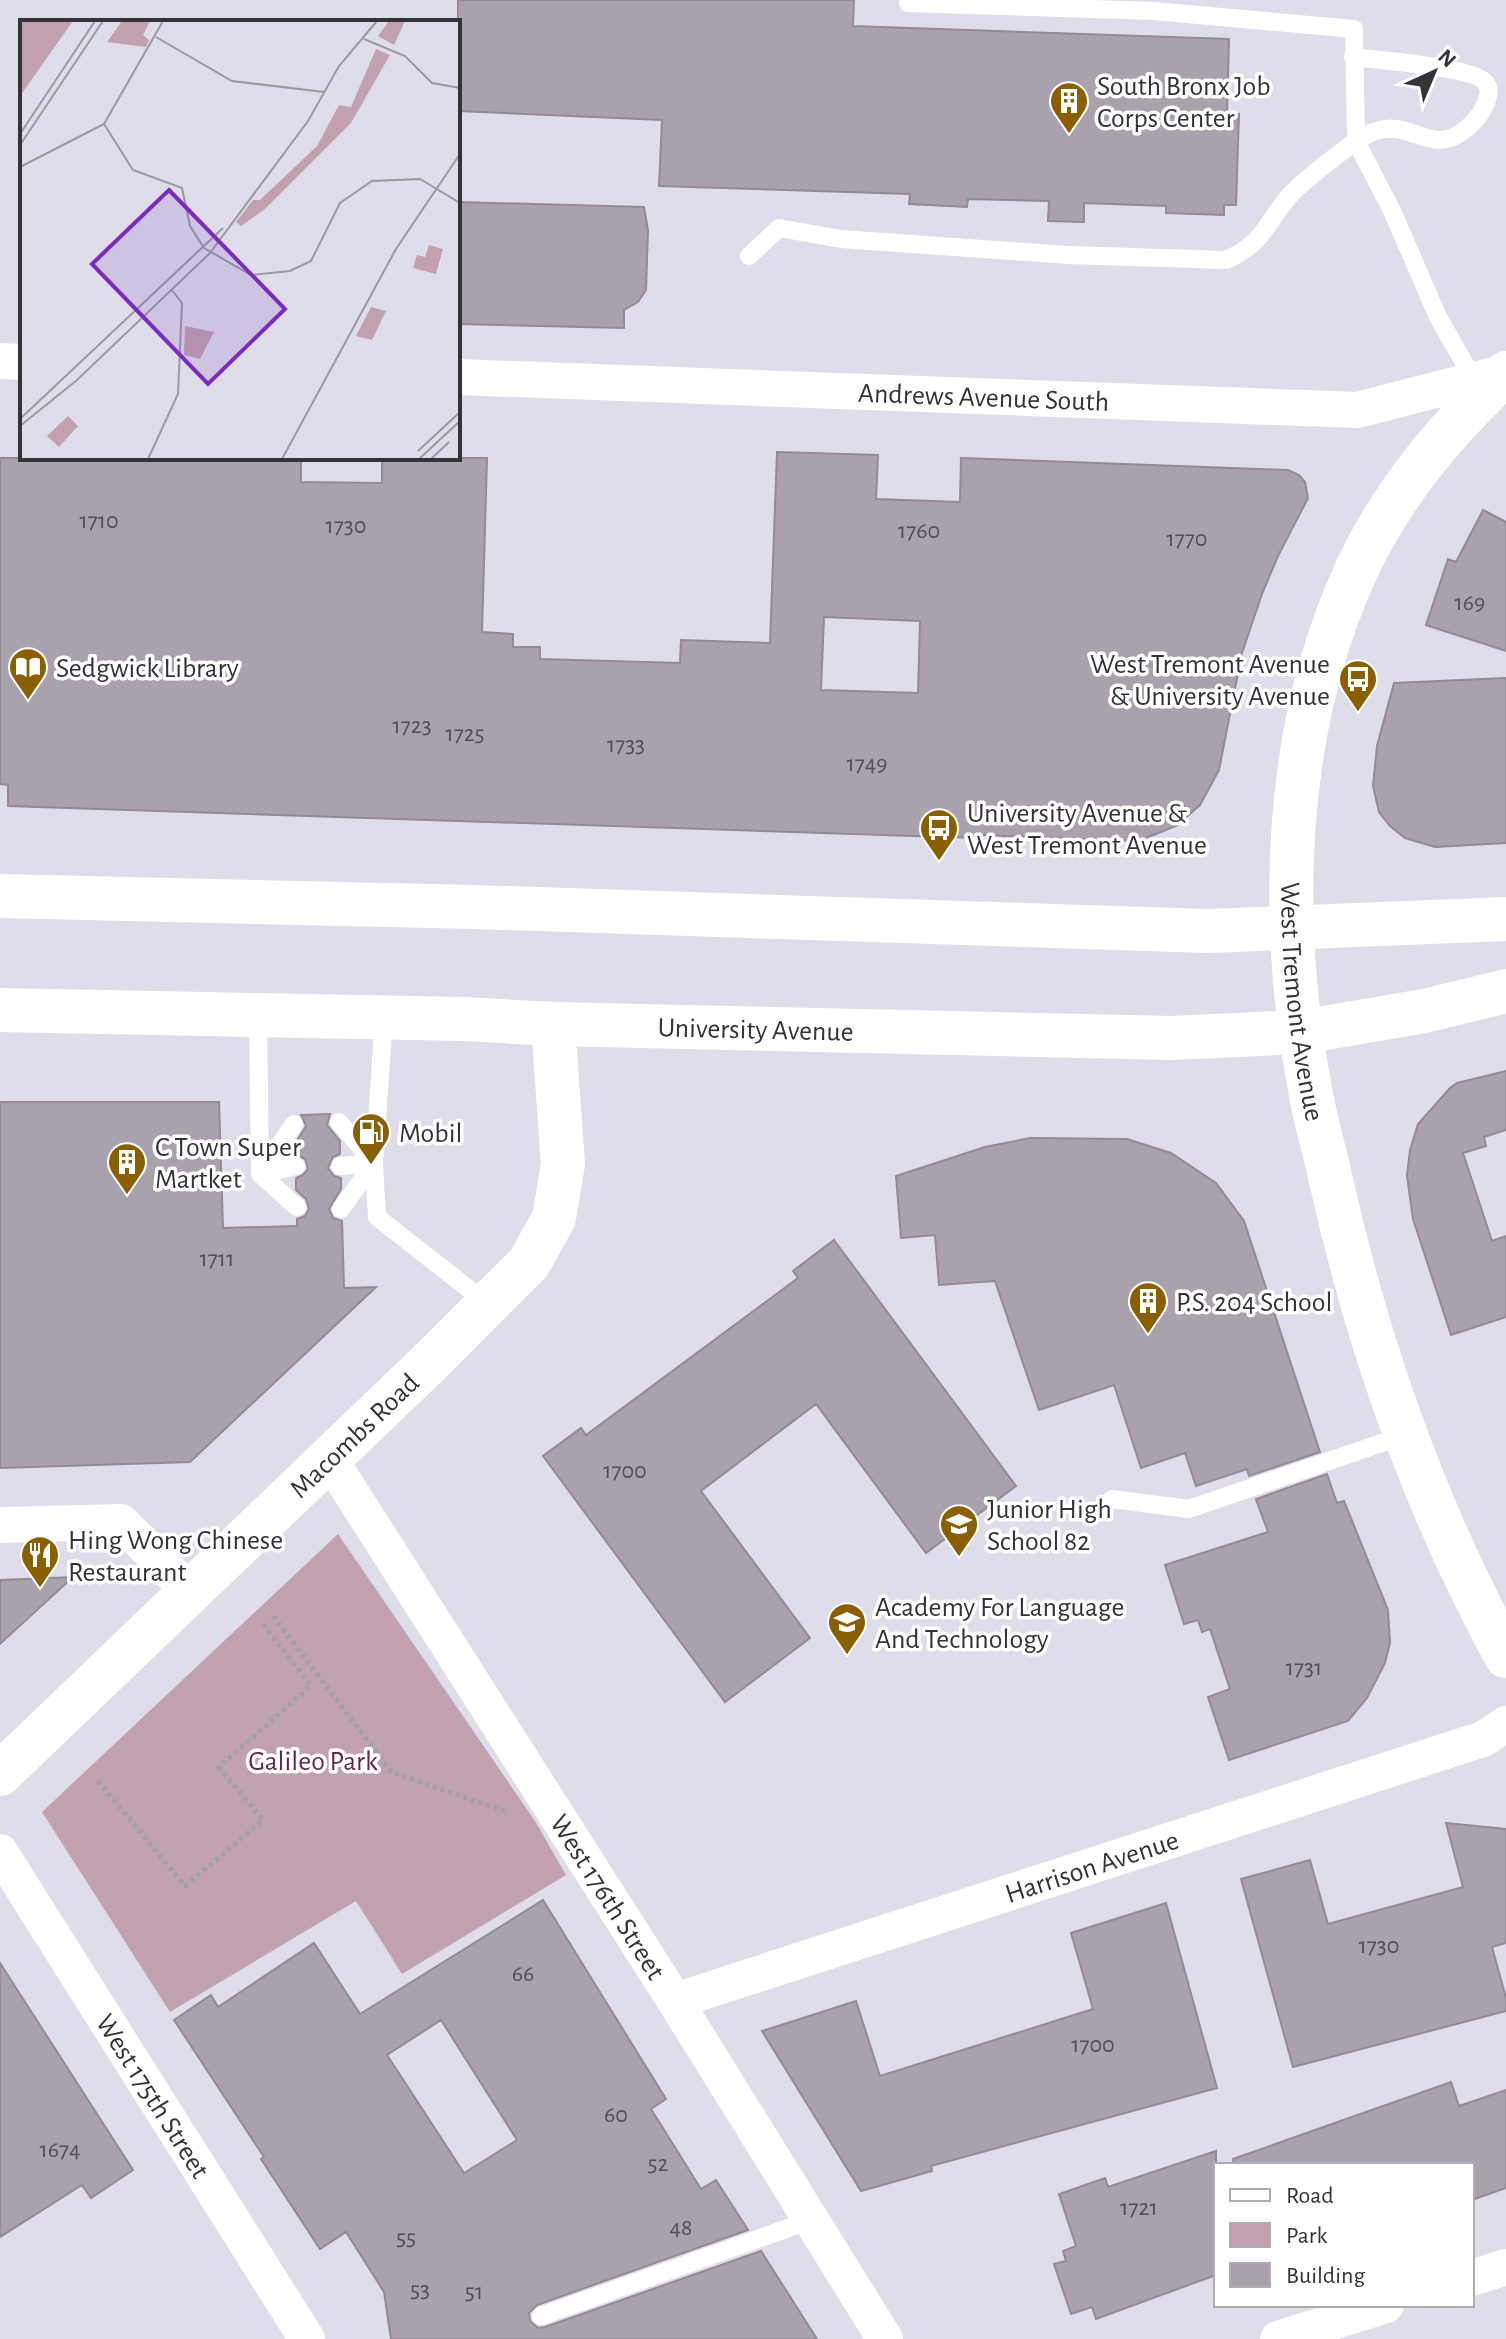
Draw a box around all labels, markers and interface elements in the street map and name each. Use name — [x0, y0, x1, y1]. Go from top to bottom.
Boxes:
inset map — [20, 20, 460, 460]
north arrow — [1394, 32, 1474, 112]
text: N — [1434, 45, 1460, 72]
place label: South Bronx Job Corps Center — [1097, 73, 1271, 133]
building icon: South Bronx Job Corps Center — [1048, 80, 1090, 135]
street label: Andrews Avenue South — [858, 380, 1110, 417]
house number: 1710 — [79, 509, 119, 533]
house number: 1730 — [326, 514, 366, 538]
house number: 1760 — [898, 519, 940, 543]
house number: 1770 — [1167, 527, 1207, 551]
house number: 169 — [1455, 591, 1485, 615]
library icon: Sedgwick Library — [7, 646, 49, 701]
place label: West Tremont Avenue & University Avenue — [1090, 651, 1330, 711]
place label: Sedgwick Library — [56, 655, 239, 683]
bus stop icon: West Tremont Avenue & University Avenue — [1337, 658, 1379, 713]
house number: 1723 — [392, 714, 432, 738]
house number: 1725 — [445, 722, 485, 746]
house number: 1733 — [607, 733, 645, 757]
house number: 1749 — [846, 752, 888, 776]
place label: University Avenue & West Tremont Avenue — [967, 800, 1207, 860]
bus stop icon: University Avenue & West Tremont Avenue — [918, 807, 960, 862]
street label: West Tremont Avenue — [1275, 882, 1328, 1124]
street label: University Avenue — [657, 1014, 854, 1047]
fuel station icon: Mobil — [350, 1111, 392, 1166]
place label: Mobil — [399, 1120, 462, 1148]
place label: C Town Super Martket — [155, 1134, 301, 1194]
building icon: C Town Super Martket — [106, 1141, 148, 1196]
house number: 1711 — [200, 1247, 234, 1271]
building icon: P.S. 204 School — [1127, 1280, 1169, 1335]
place label: P.S. 204 School — [1176, 1289, 1332, 1317]
street label: Macombs Road — [285, 1369, 425, 1504]
house number: 1700 — [603, 1459, 647, 1483]
place label: Junior High School 82 — [987, 1496, 1112, 1556]
school or university icon: Junior High School 82 — [938, 1503, 980, 1558]
place label: Hing Wong Chinese Restaurant — [68, 1527, 283, 1587]
restaurant icon: Hing Wong Chinese Restaurant — [19, 1534, 61, 1589]
place label: Academy For Language And Technology — [875, 1594, 1124, 1654]
school or university icon: Academy For Language And Technology — [826, 1601, 868, 1656]
house number: 1731 — [1286, 1656, 1322, 1680]
park label: Galileo Park — [248, 1748, 378, 1776]
street label: West 176th Street — [544, 1810, 669, 1985]
street label: Harrison Avenue — [1002, 1827, 1183, 1909]
house number: 1730 — [1359, 1934, 1399, 1958]
house number: 66 — [512, 1962, 534, 1986]
street label: West 175th Street — [90, 2010, 214, 2184]
house number: 1700 — [1071, 2033, 1115, 2057]
house number: 60 — [604, 2103, 628, 2127]
house number: 1674 — [39, 2138, 81, 2162]
house number: 52 — [648, 2152, 669, 2176]
legend — [1214, 2163, 1474, 2307]
text: Road — [1286, 2184, 1334, 2208]
house number: 1721 — [1120, 2196, 1158, 2220]
house number: 48 — [670, 2216, 692, 2240]
text: Park — [1286, 2224, 1327, 2248]
house number: 55 — [396, 2226, 416, 2250]
text: Building — [1286, 2264, 1365, 2288]
house number: 53 — [410, 2278, 430, 2302]
house number: 51 — [465, 2280, 483, 2304]

